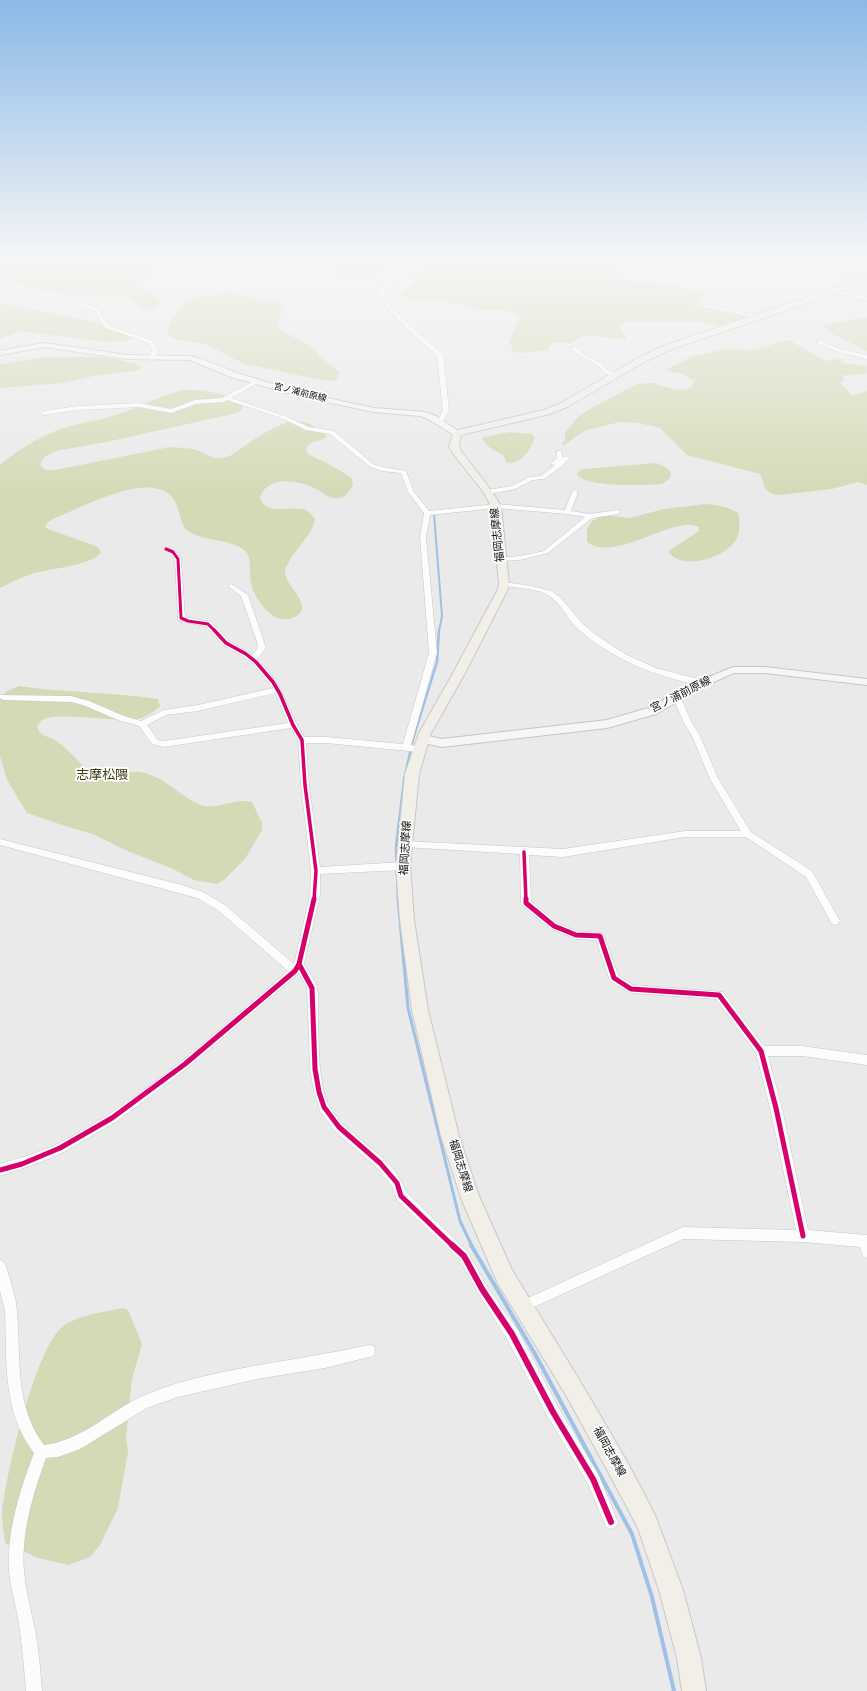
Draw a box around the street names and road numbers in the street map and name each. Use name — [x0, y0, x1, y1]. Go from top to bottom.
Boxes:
street label: 宮ノ浦前原線 — [272, 381, 328, 405]
street label: 福岡志摩線 — [489, 507, 507, 563]
street label: 宮ノ浦前原線 — [649, 674, 713, 716]
street label: 福岡志摩線 — [398, 820, 414, 876]
street label: 福岡志摩線 — [446, 1138, 474, 1194]
street label: 福岡志摩線 — [590, 1425, 628, 1479]

